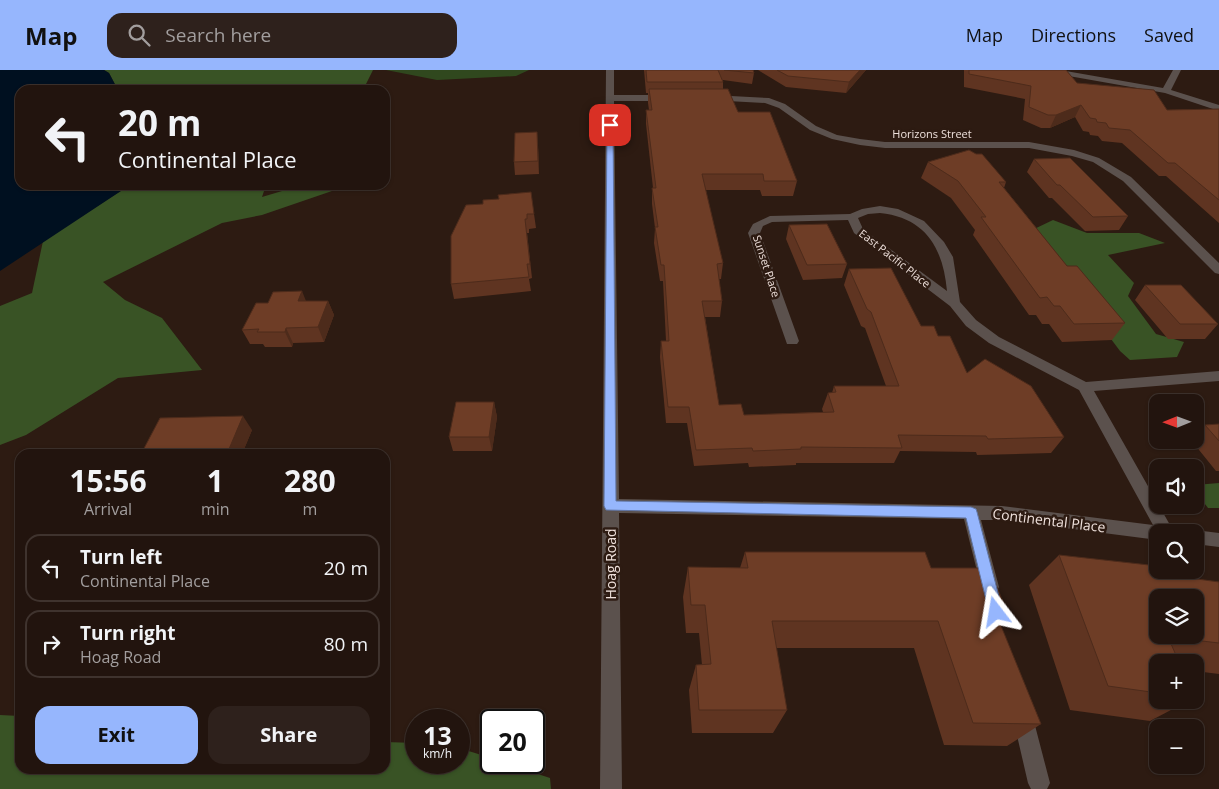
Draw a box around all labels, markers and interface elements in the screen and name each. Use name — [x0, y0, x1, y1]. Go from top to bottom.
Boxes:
search box — [107, 13, 457, 58]
text: Map — [25, 19, 77, 52]
icon: search — [125, 21, 153, 49]
text: Search here — [165, 22, 271, 48]
text: Map — [966, 23, 1003, 47]
text: Directions — [1031, 23, 1116, 47]
text: Saved — [1144, 23, 1194, 47]
text: 20 m — [118, 99, 201, 146]
pin — [589, 104, 631, 146]
icon: left — [35, 105, 100, 170]
icon: arrive — [596, 111, 624, 139]
street label: Horizons Street — [892, 126, 972, 141]
text: Continental Place — [118, 144, 297, 174]
street label: East Pacific Place — [856, 225, 934, 291]
street label: Sunset Place — [750, 233, 784, 299]
north arrow — [1149, 394, 1204, 449]
map controls — [1149, 394, 1204, 774]
button: sound — [1149, 459, 1204, 514]
text: 15:56 — [69, 460, 147, 501]
text: 1 — [207, 460, 224, 501]
text: 280 — [284, 460, 336, 501]
text: Arrival — [84, 498, 132, 520]
text: min — [201, 498, 230, 520]
text: m — [302, 498, 317, 520]
street label: Continental Place — [991, 504, 1107, 536]
button: search — [1149, 524, 1204, 579]
street label: Hoag Road — [601, 528, 620, 600]
text: Turn left — [80, 544, 162, 570]
icon: left — [37, 554, 65, 582]
text: 20 m — [324, 555, 368, 581]
text: Continental Place — [80, 570, 210, 592]
position arrow — [969, 585, 1021, 637]
button: layers — [1149, 589, 1204, 644]
text: Turn right — [80, 620, 175, 646]
icon: right — [37, 630, 65, 658]
text: 80 m — [324, 631, 368, 657]
text: Hoag Road — [80, 646, 161, 668]
button: + — [1149, 654, 1204, 709]
button: Exit — [35, 706, 198, 764]
button: Share — [208, 706, 370, 764]
speed limit sign: 20 — [480, 709, 545, 774]
text: 13 — [423, 718, 452, 752]
button: − — [1149, 719, 1204, 774]
text: km/h — [423, 745, 452, 762]

